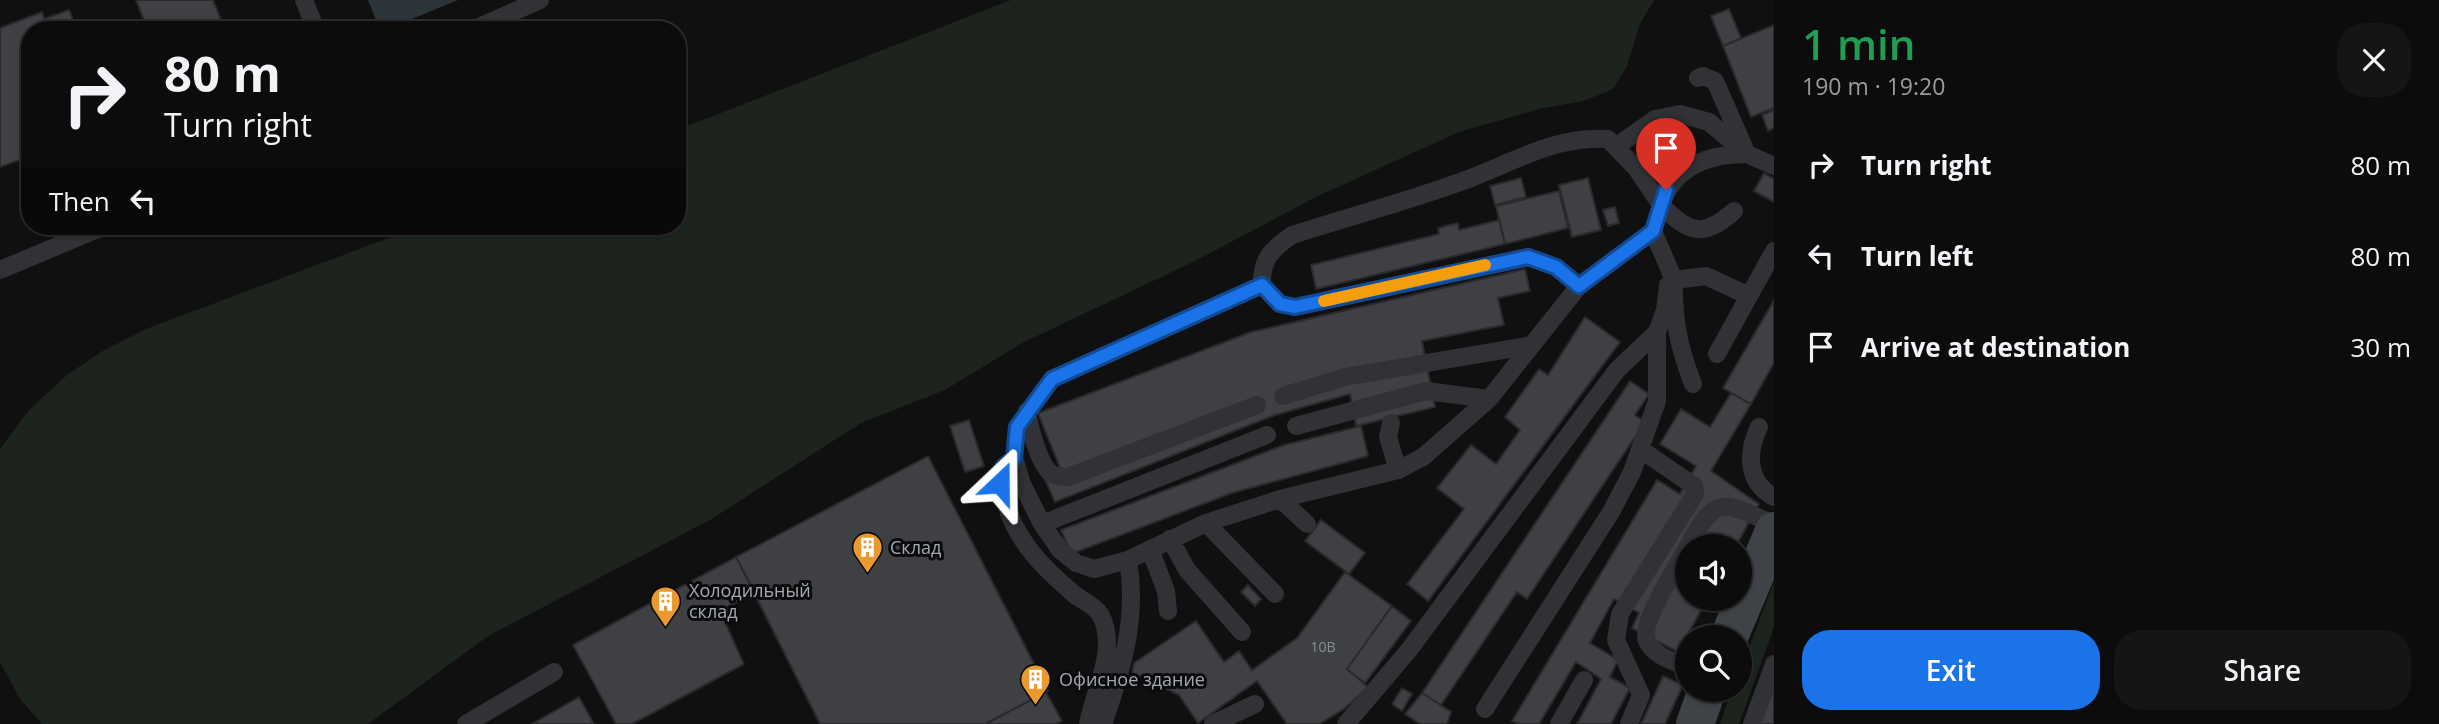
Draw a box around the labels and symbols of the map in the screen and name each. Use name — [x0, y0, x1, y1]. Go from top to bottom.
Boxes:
pin — [1636, 118, 1696, 190]
position arrow — [963, 446, 1037, 520]
building icon: Склад — [850, 531, 884, 575]
place label: Склад — [890, 535, 941, 559]
place label: Холодильный склад — [689, 578, 811, 623]
building icon: Холодильный склад — [649, 584, 683, 628]
house number: 10В — [1310, 637, 1336, 656]
building icon: Офисное здание — [1019, 663, 1053, 707]
place label: Офисное здание — [1059, 667, 1205, 691]

